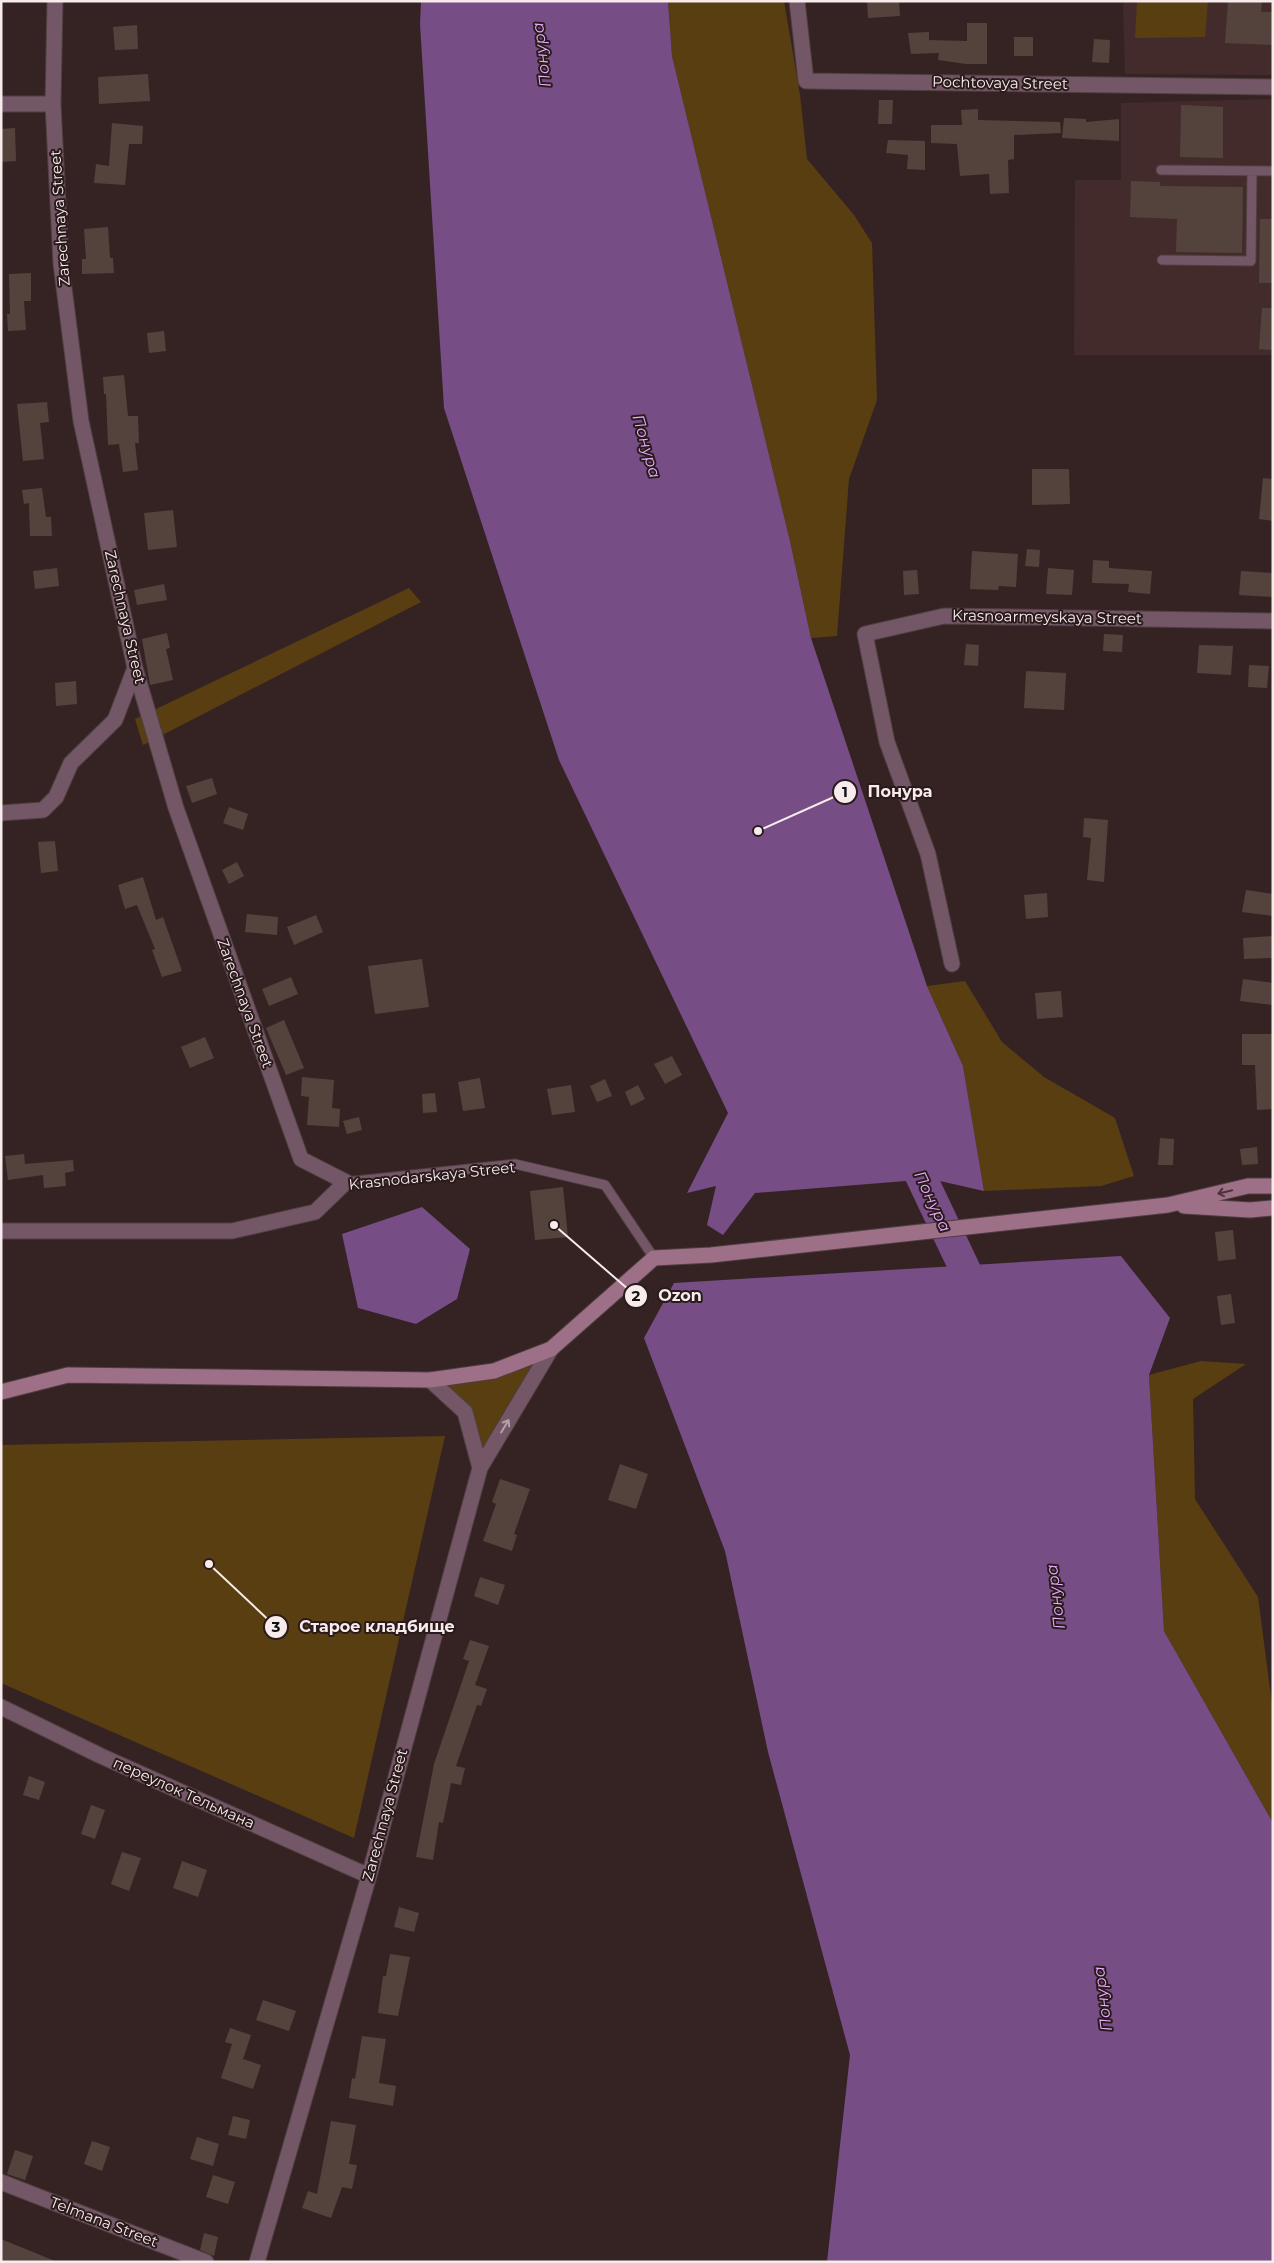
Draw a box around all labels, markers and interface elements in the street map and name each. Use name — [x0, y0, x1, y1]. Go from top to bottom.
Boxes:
water label: Понура — [528, 21, 555, 88]
street label: Pochtovaya Street — [932, 72, 1068, 93]
street label: Zarechnaya Street — [45, 149, 74, 287]
water label: Понура — [628, 412, 665, 480]
street label: Zarechnaya Street — [101, 548, 150, 686]
street label: Krasnoarmeyskaya Street — [952, 605, 1142, 628]
callout: Понура — [832, 776, 942, 807]
text: 1 — [842, 782, 848, 801]
text: Понура — [867, 782, 933, 801]
street label: Zarechnaya Street — [213, 935, 278, 1070]
street label: Krasnodarskaya Street — [348, 1157, 516, 1194]
water label: Понура — [910, 1168, 955, 1235]
one-way arrow — [1217, 1188, 1233, 1197]
callout: Ozon — [623, 1280, 712, 1311]
text: 2 — [632, 1286, 641, 1305]
text: Ozon — [658, 1286, 702, 1305]
one-way arrow — [500, 1420, 510, 1434]
water label: Понура — [1042, 1563, 1069, 1630]
callout: Старое кладбище — [264, 1611, 465, 1642]
text: 3 — [271, 1617, 281, 1636]
text: Старое кладбище — [299, 1617, 455, 1636]
street label: Zarechnaya Street — [358, 1746, 411, 1883]
street label: переулок Тельмана — [110, 1753, 258, 1832]
water label: Понура — [1089, 1965, 1116, 2032]
street label: Telmana Street — [48, 2192, 161, 2251]

